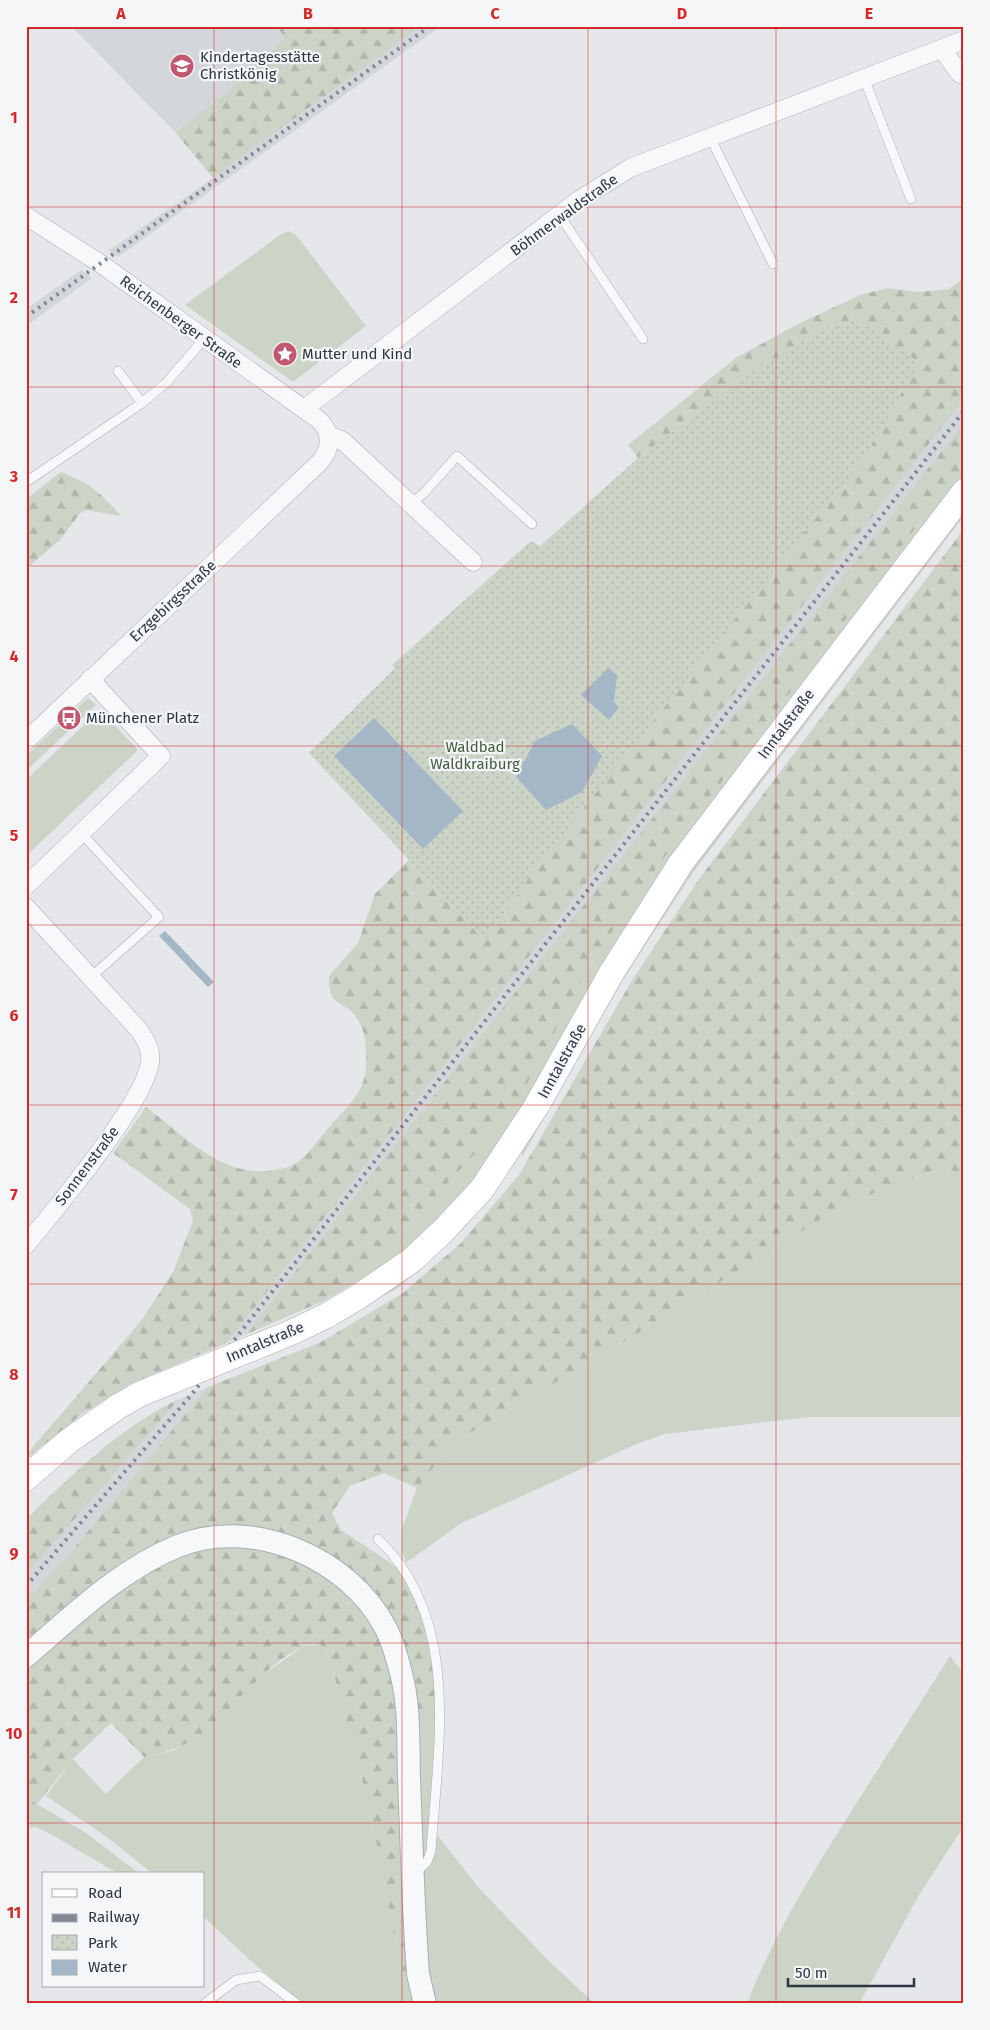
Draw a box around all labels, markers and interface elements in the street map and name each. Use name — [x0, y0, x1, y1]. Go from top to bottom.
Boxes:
text: A — [115, 4, 126, 23]
text: B — [303, 4, 313, 23]
text: C — [490, 4, 500, 23]
text: D — [677, 4, 687, 23]
text: E — [865, 4, 873, 23]
place label: Kindertagesstätte Christkönig — [200, 48, 320, 83]
school or university icon: Kindertagesstätte Christkönig — [169, 53, 195, 79]
text: 1 — [10, 108, 18, 127]
street label: Böhmerwaldstraße — [507, 170, 621, 260]
street label: Reichenberger Straße — [116, 272, 246, 372]
text: 2 — [10, 288, 18, 307]
place icon: Mutter und Kind — [272, 341, 298, 367]
place label: Mutter und Kind — [302, 345, 412, 363]
text: 3 — [9, 467, 18, 486]
street label: Erzgebirgsstraße — [126, 556, 220, 646]
text: 4 — [9, 647, 19, 666]
street label: Inntalstraße — [754, 686, 818, 762]
bus stop icon: Münchener Platz — [56, 705, 82, 731]
place label: Münchener Platz — [86, 709, 200, 727]
park label: Waldbad Waldkraiburg — [430, 738, 520, 773]
text: 5 — [10, 826, 19, 845]
text: 6 — [9, 1006, 19, 1025]
street label: Inntalstraße — [534, 1020, 590, 1102]
street label: Sonnenstraße — [51, 1123, 123, 1209]
text: 7 — [10, 1185, 18, 1204]
street label: Inntalstraße — [223, 1318, 307, 1366]
text: 8 — [9, 1365, 19, 1384]
text: 9 — [10, 1544, 19, 1563]
text: 10 — [6, 1724, 22, 1743]
legend — [42, 1872, 205, 1988]
text: Road — [88, 1884, 123, 1902]
text: 11 — [7, 1903, 21, 1922]
text: Railway — [88, 1908, 140, 1926]
text: Park — [88, 1934, 118, 1952]
scale bar — [788, 1955, 914, 1987]
text: Water — [88, 1958, 127, 1976]
text: 50 m — [795, 1964, 828, 1982]

